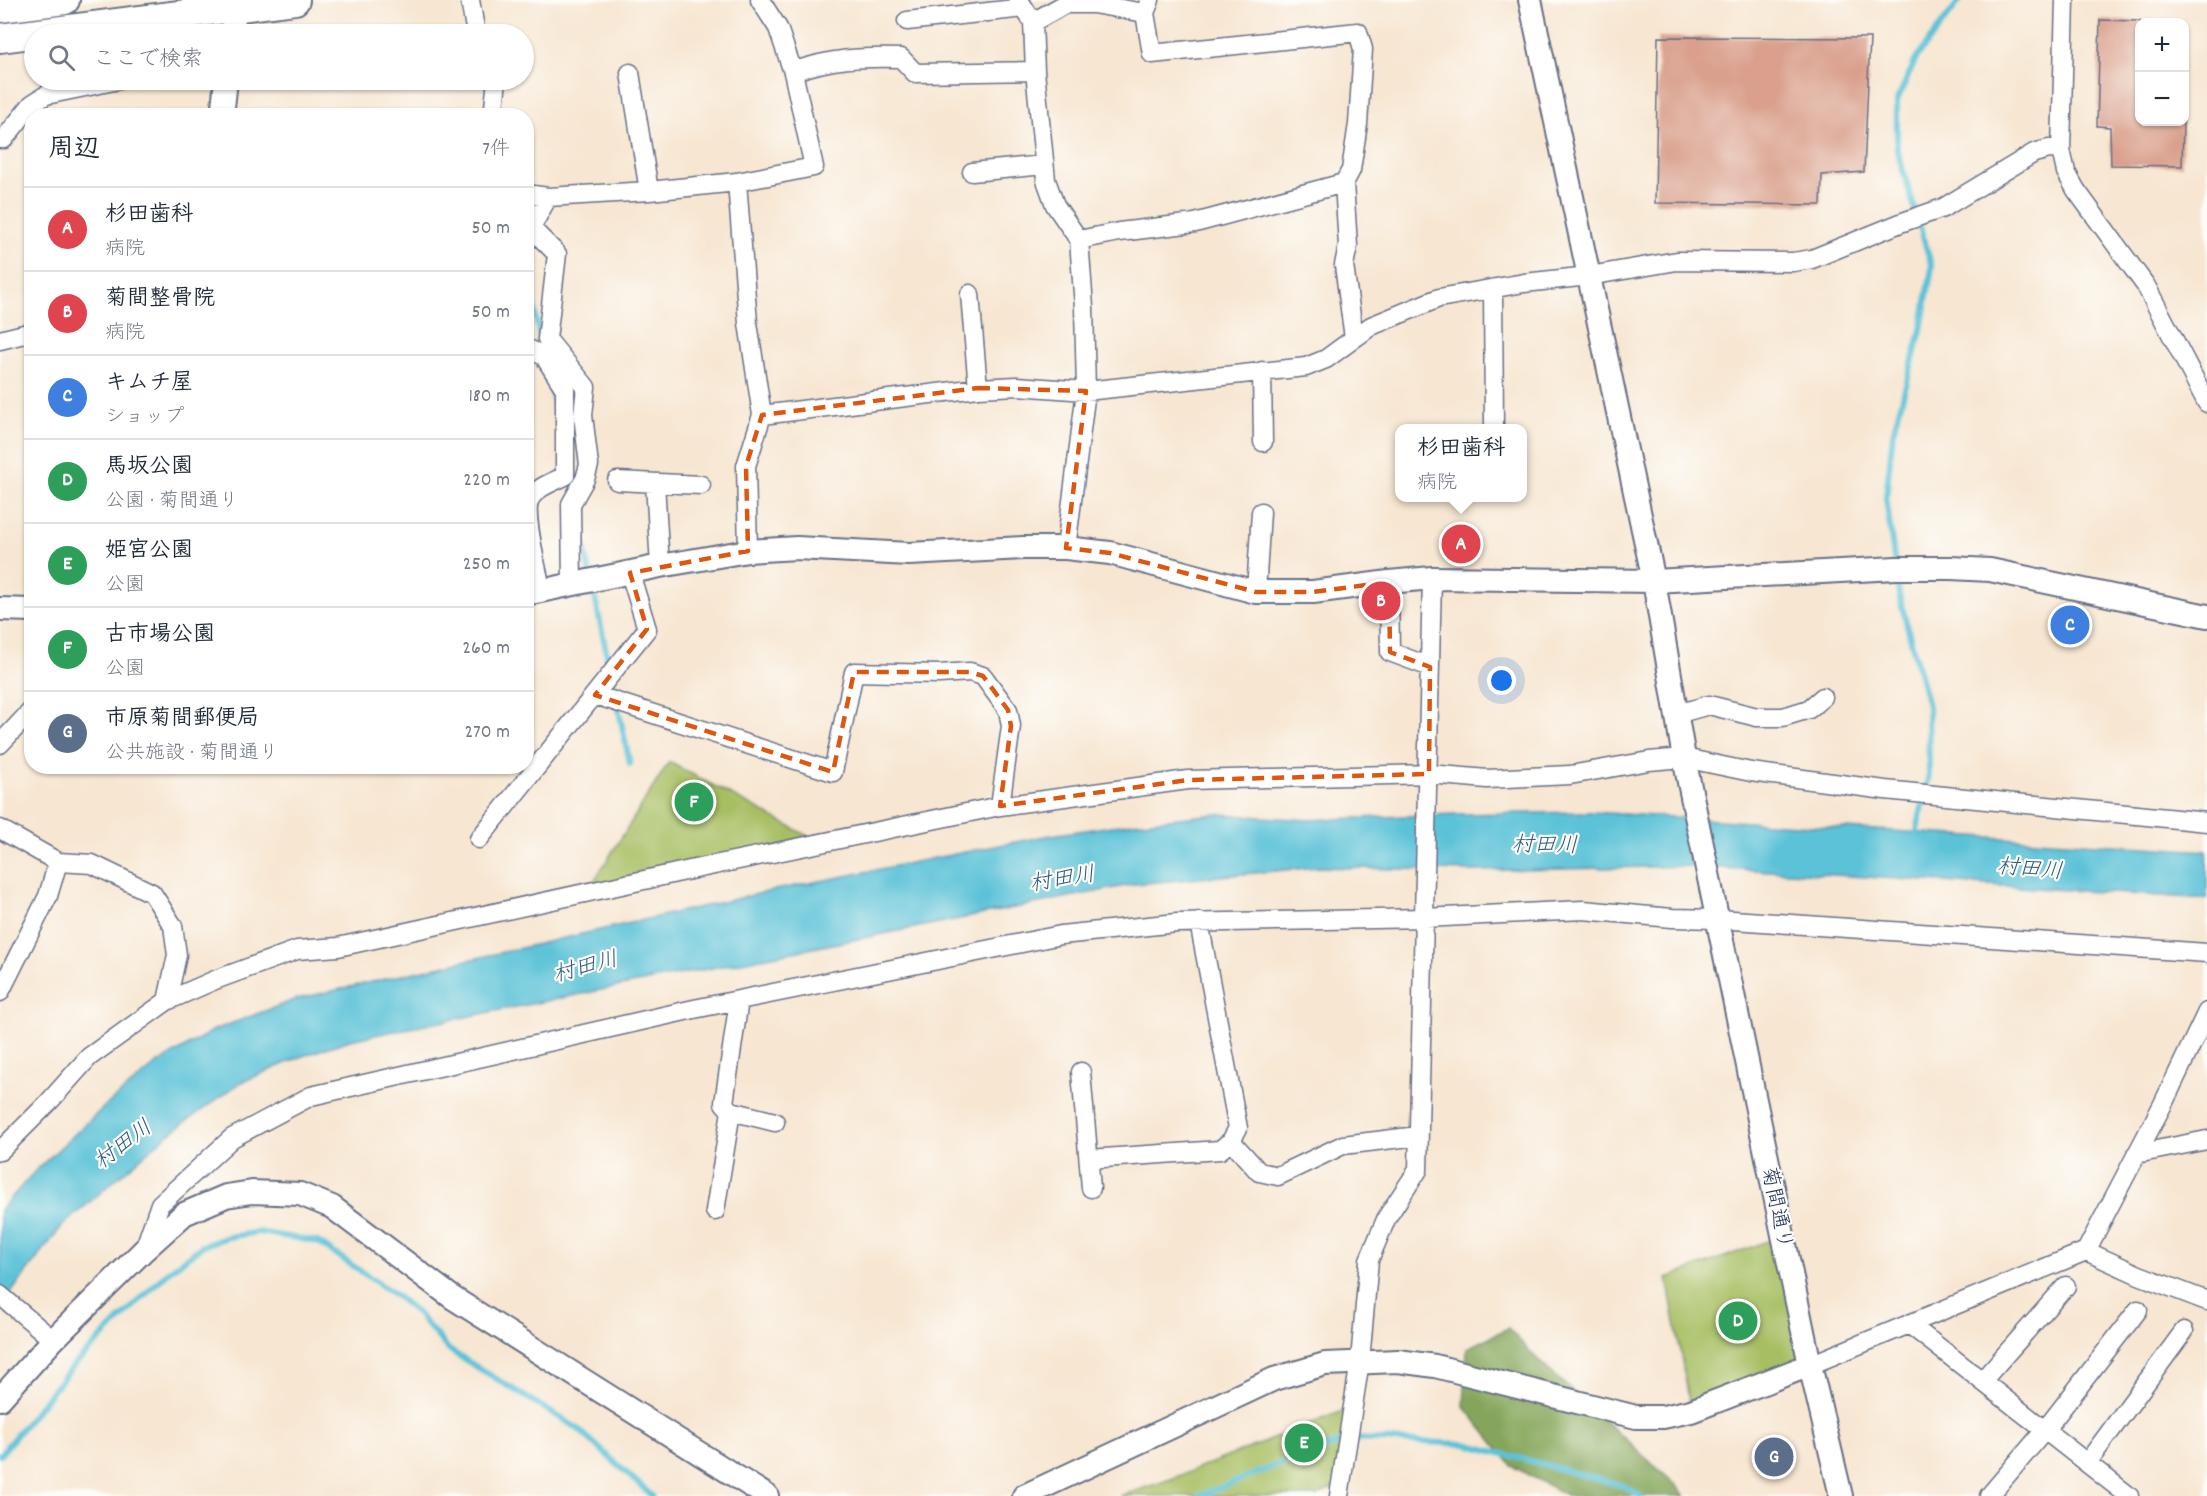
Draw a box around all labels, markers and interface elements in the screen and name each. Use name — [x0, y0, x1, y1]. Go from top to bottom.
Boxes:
map controls — [2135, 18, 2189, 126]
button: + — [2135, 18, 2189, 72]
search box — [24, 24, 534, 90]
icon: search — [45, 41, 78, 74]
text: ここで検索 — [93, 45, 203, 76]
button: − — [2135, 72, 2189, 126]
text: 周辺 — [48, 132, 100, 169]
text: 7件 — [482, 136, 510, 164]
text: 杉田歯科 — [105, 200, 193, 231]
text: A — [62, 215, 73, 243]
text: 50 m — [472, 215, 510, 243]
text: 病院 — [105, 236, 145, 264]
text: 菊間整骨院 — [105, 284, 215, 315]
text: B — [63, 299, 72, 327]
text: 50 m — [472, 299, 510, 327]
text: 病院 — [105, 320, 145, 348]
text: キムチ屋 — [105, 368, 193, 399]
text: C — [63, 383, 72, 411]
text: 180 m — [468, 383, 510, 411]
text: ショップ — [105, 404, 184, 432]
popup — [1395, 424, 1527, 502]
text: 杉田歯科 — [1417, 434, 1505, 465]
text: 馬坂公園 — [105, 452, 193, 483]
text: D — [62, 467, 73, 495]
text: 220 m — [463, 467, 510, 495]
text: 病院 — [1417, 470, 1457, 498]
text: 公園 · 菊間通り — [105, 488, 239, 516]
pin: A — [1442, 522, 1480, 566]
text: 姫宮公園 — [105, 536, 193, 567]
text: E — [63, 551, 72, 579]
text: 250 m — [463, 551, 510, 579]
text: 公園 — [105, 572, 145, 600]
pin: B — [1362, 578, 1400, 624]
pin: C — [2050, 602, 2090, 648]
text: 古市場公園 — [105, 620, 215, 651]
text: F — [63, 635, 72, 663]
text: 260 m — [462, 635, 510, 663]
text: 公園 — [105, 656, 145, 684]
your location — [1487, 666, 1516, 695]
text: 市原菊間郵便局 — [105, 704, 259, 735]
text: G — [62, 719, 73, 747]
text: 270 m — [464, 719, 510, 747]
text: 公共施設 · 菊間通り — [105, 740, 279, 768]
pin: F — [674, 780, 714, 824]
water label: 村田川 — [1512, 830, 1578, 863]
water label: 村田川 — [1995, 852, 2064, 889]
water label: 村田川 — [1028, 860, 1098, 901]
water label: 村田川 — [550, 945, 622, 992]
water label: 村田川 — [88, 1114, 160, 1178]
street label: 菊間通り — [1752, 1164, 1798, 1253]
pin: D — [1718, 1298, 1758, 1344]
pin: E — [1284, 1420, 1324, 1466]
pin: G — [1754, 1434, 1794, 1480]

